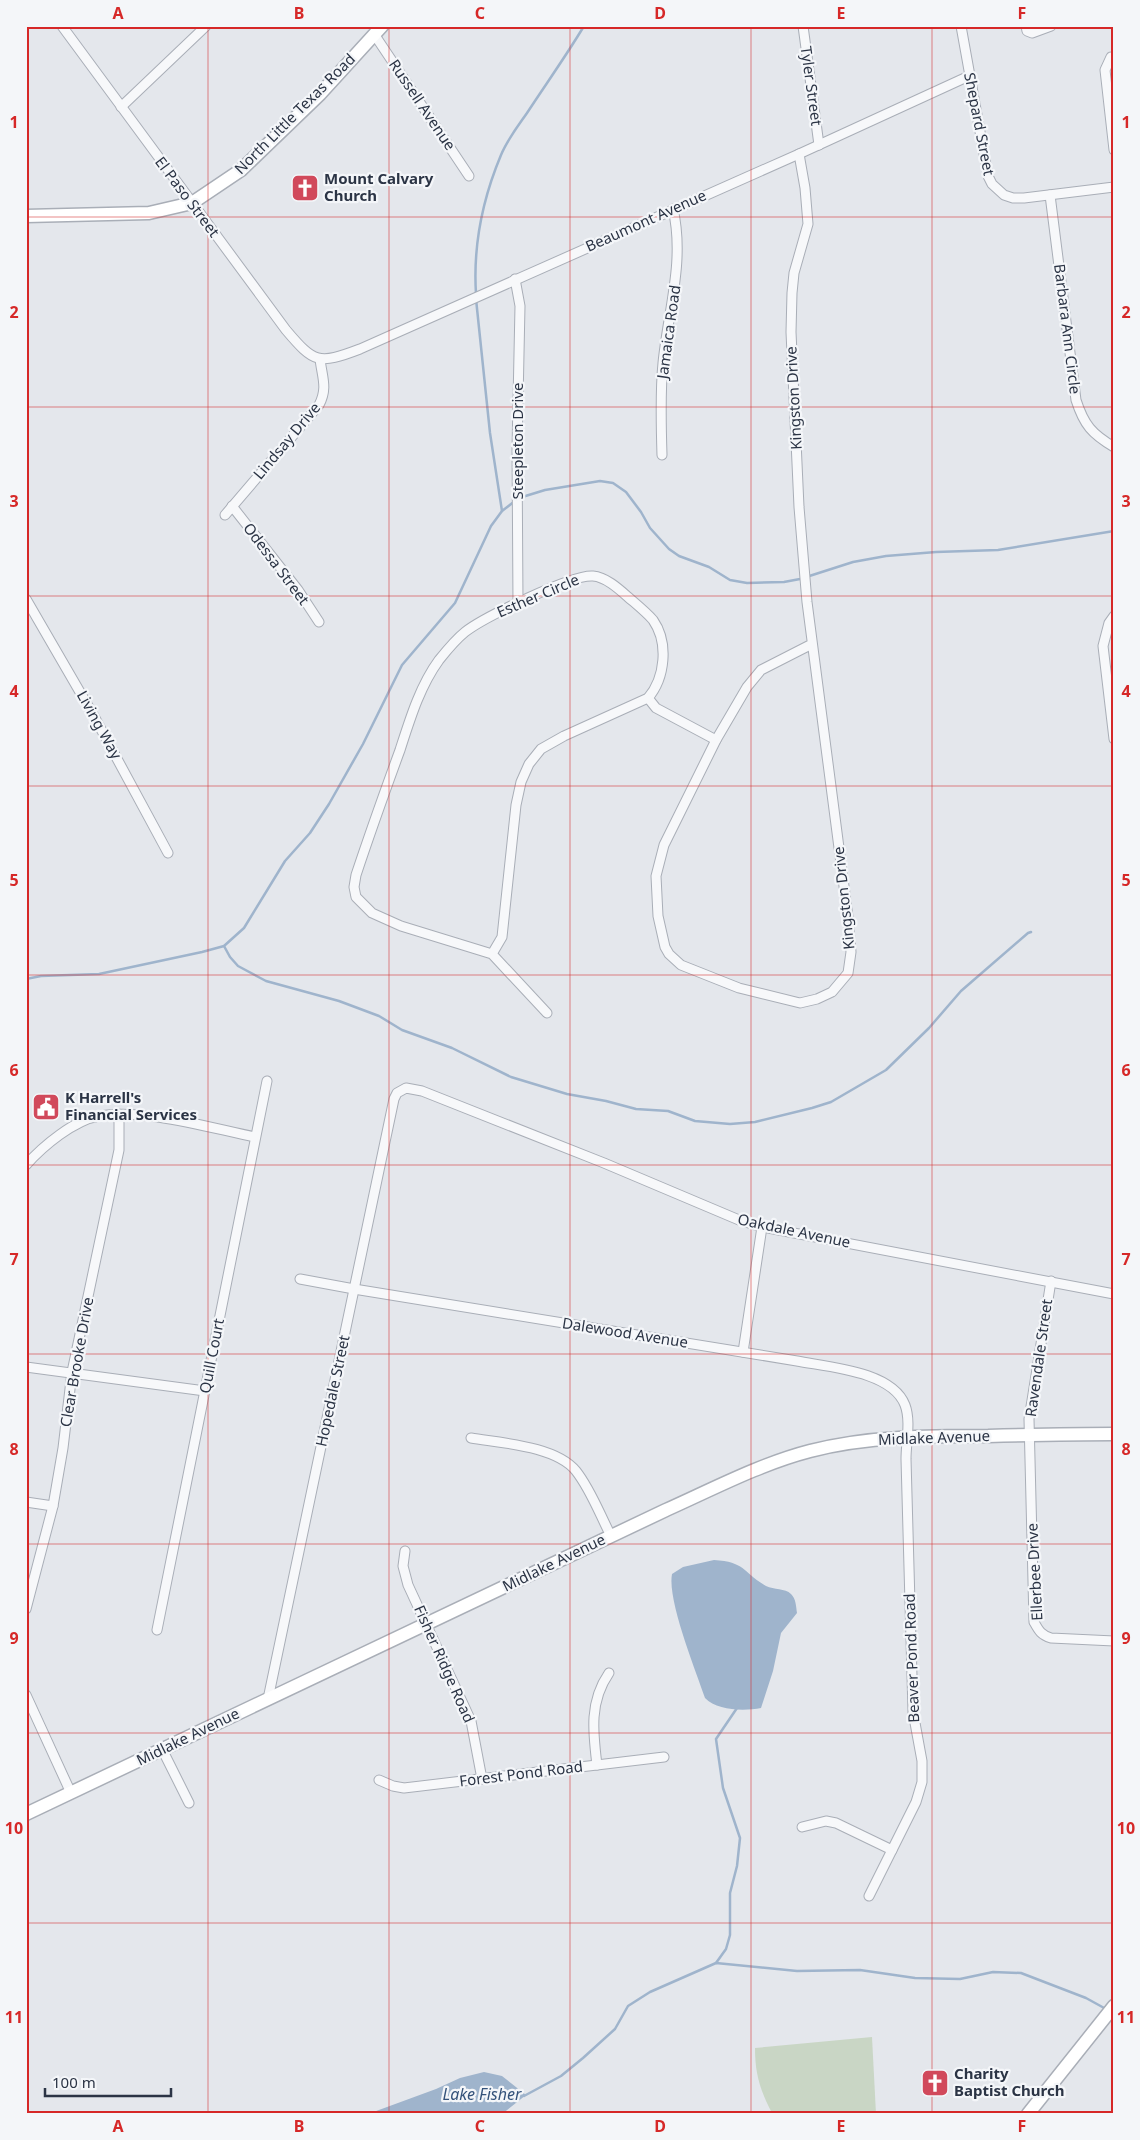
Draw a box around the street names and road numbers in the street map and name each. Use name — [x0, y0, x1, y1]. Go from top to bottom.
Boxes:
street label: Tyler Street — [797, 45, 828, 127]
street label: North Little Texas Road — [230, 49, 359, 178]
street label: Russell Avenue — [385, 55, 461, 154]
street label: Shepard Street — [960, 71, 1000, 178]
street label: El Paso Street — [151, 152, 225, 241]
street label: Beaumont Avenue — [582, 184, 709, 256]
street label: Barbara Ann Circle — [1050, 263, 1086, 395]
street label: Jamaica Road — [651, 284, 684, 382]
street label: Kingston Drive — [780, 346, 806, 450]
street label: Steepleton Drive — [507, 383, 527, 499]
street label: Lindsay Drive — [248, 398, 324, 483]
street label: Odessa Street — [239, 518, 315, 609]
street label: Esther Circle — [493, 569, 582, 621]
street label: Living Way — [73, 687, 127, 763]
street label: Kingston Drive — [828, 846, 858, 951]
street label: Oakdale Avenue — [736, 1208, 852, 1252]
street label: Clear Brooke Drive — [55, 1295, 97, 1428]
street label: Ravendale Street — [1020, 1297, 1056, 1418]
street label: Dalewood Avenue — [561, 1312, 690, 1352]
street label: Quill Court — [194, 1316, 228, 1395]
street label: Hopedale Street — [310, 1333, 354, 1448]
street label: Midlake Avenue — [878, 1425, 990, 1449]
street label: Ellerbee Drive — [1021, 1523, 1047, 1621]
street label: Midlake Avenue — [499, 1529, 608, 1596]
street label: Beaver Pond Road — [899, 1593, 923, 1723]
street label: Fisher Ridge Road — [410, 1602, 480, 1726]
street label: Midlake Avenue — [133, 1703, 242, 1770]
street label: Forest Pond Road — [458, 1756, 584, 1791]

